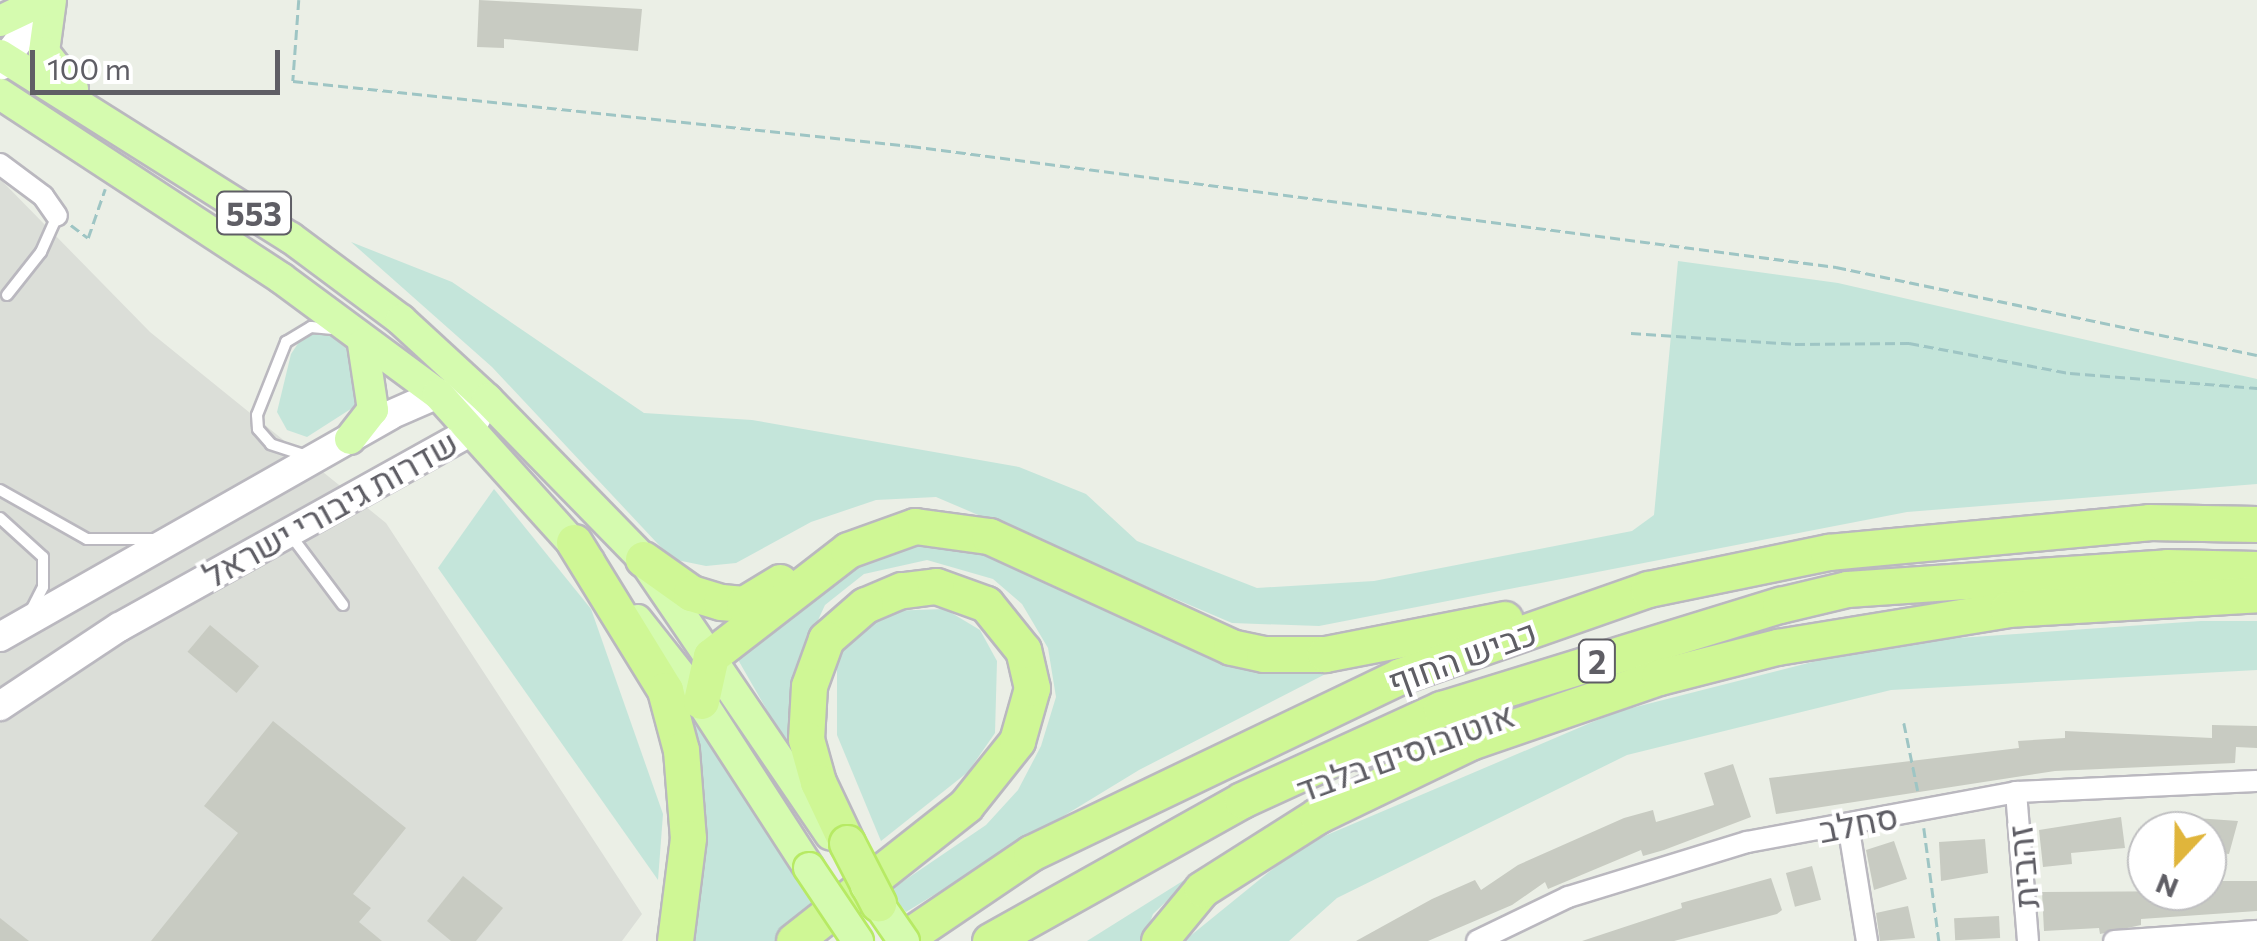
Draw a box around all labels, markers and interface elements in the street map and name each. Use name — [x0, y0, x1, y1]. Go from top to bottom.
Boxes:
scale bar — [35, 30, 285, 92]
text: 100 m — [47, 49, 131, 86]
road number: 553 — [214, 186, 294, 240]
street label: שדרות גיבורי ישראל — [195, 420, 465, 596]
street label: כביש החוף — [1382, 610, 1542, 702]
road number: 2 — [1577, 634, 1617, 688]
street label: אוטובוסים בלבד — [1291, 692, 1519, 810]
street label: סחלב — [1815, 794, 1901, 850]
north arrow — [2127, 811, 2227, 911]
street label: זהבית — [1997, 823, 2047, 911]
text: N — [2150, 867, 2183, 907]

